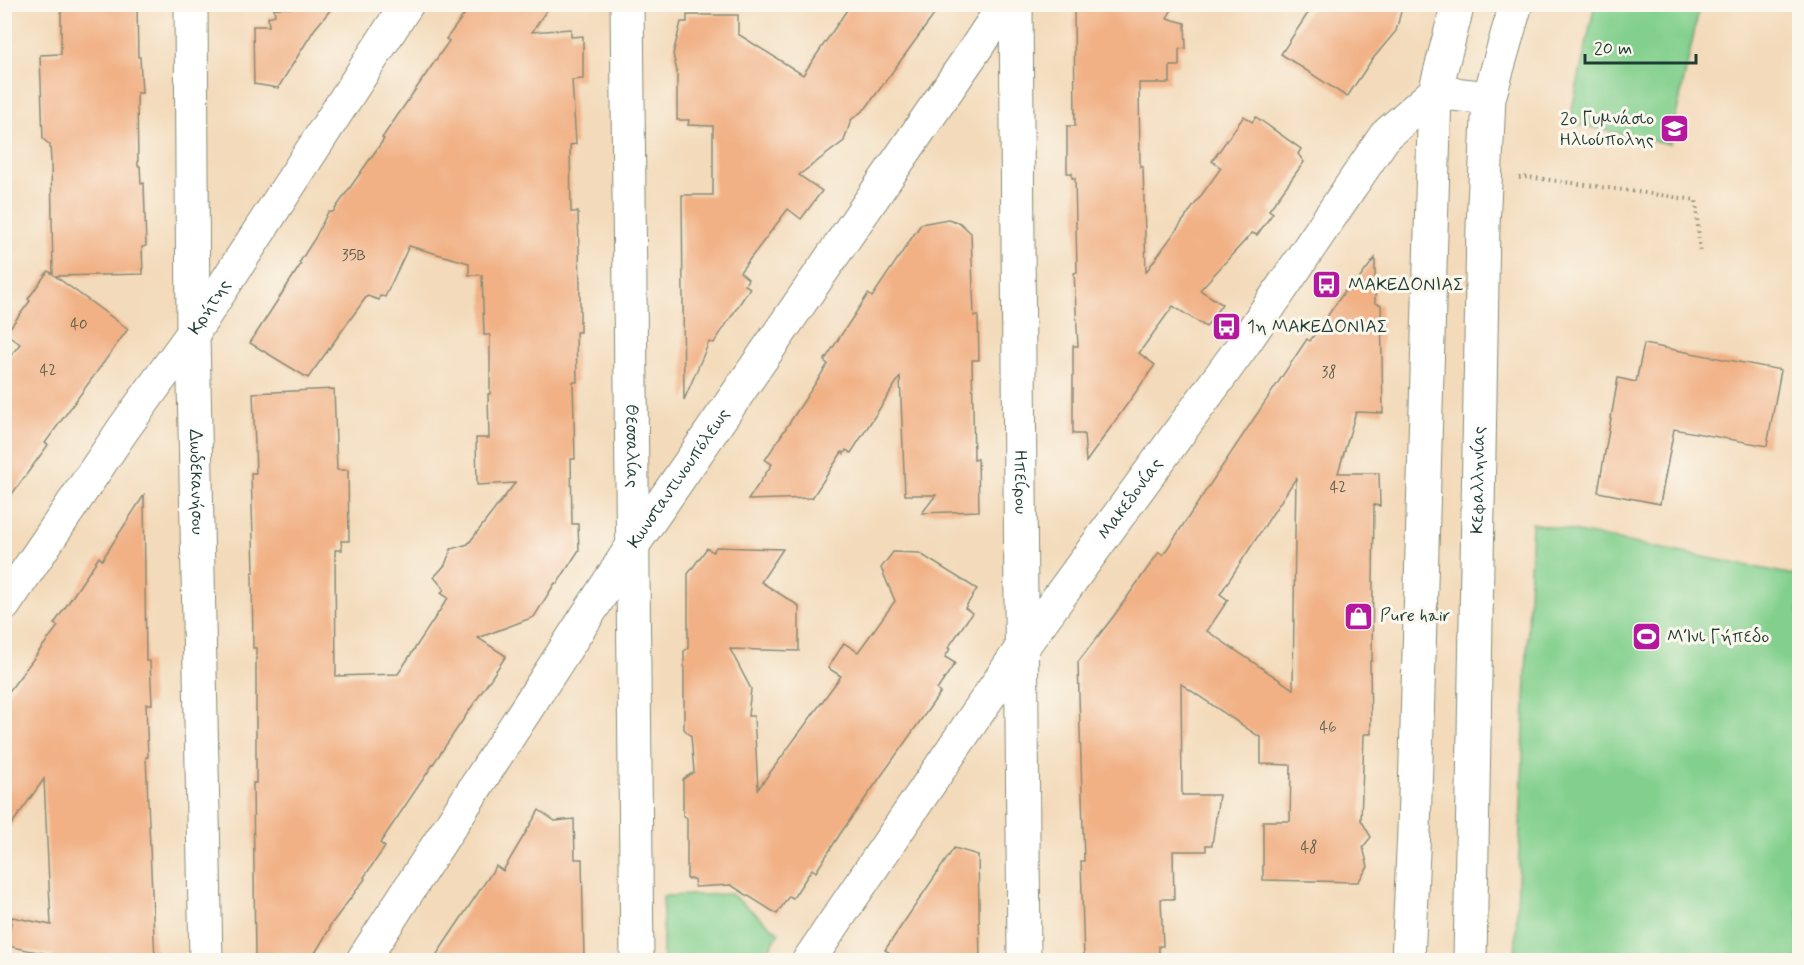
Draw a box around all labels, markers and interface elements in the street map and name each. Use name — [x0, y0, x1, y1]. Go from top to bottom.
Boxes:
scale bar — [1585, 27, 1696, 65]
text: 20 m — [1594, 37, 1632, 61]
place label: 2ο Γυμνάσιο Ηλιούπολης — [1559, 107, 1654, 152]
school or university icon: 2ο Γυμνάσιο Ηλιούπολης — [1659, 113, 1691, 145]
house number: 35Β — [342, 246, 366, 266]
bus stop icon: ΜΑΚΕΔΟΝΙΑΣ — [1311, 269, 1343, 301]
place label: ΜΑΚΕΔΟΝΙΑΣ — [1348, 273, 1464, 297]
street label: Κρήτης — [183, 275, 237, 340]
bus stop icon: 1η ΜΑΚΕΔΟΝΙΑΣ — [1210, 311, 1242, 343]
house number: 40 — [70, 315, 88, 335]
place label: 1η ΜΑΚΕΔΟΝΙΑΣ — [1247, 315, 1388, 339]
house number: 42 — [40, 361, 56, 381]
house number: 38 — [1321, 363, 1337, 383]
street label: Θεσσαλίας — [619, 404, 644, 488]
street label: Κωνσταντινουπόλεως — [622, 404, 736, 553]
street label: Κεφαλληνίας — [1466, 426, 1491, 534]
street label: Δωδεκανήσου — [183, 429, 209, 535]
street label: Ηπείρου — [1008, 450, 1032, 514]
street label: Μακεδονίας — [1092, 453, 1169, 545]
house number: 42 — [1330, 478, 1346, 498]
shop icon: Pure hair — [1343, 600, 1375, 632]
place label: Pure hair — [1380, 604, 1451, 628]
sports icon: ΜΊνι Γήπεδο — [1630, 621, 1662, 653]
place label: ΜΊνι Γήπεδο — [1667, 625, 1769, 649]
house number: 46 — [1319, 718, 1337, 738]
house number: 48 — [1301, 838, 1317, 858]

